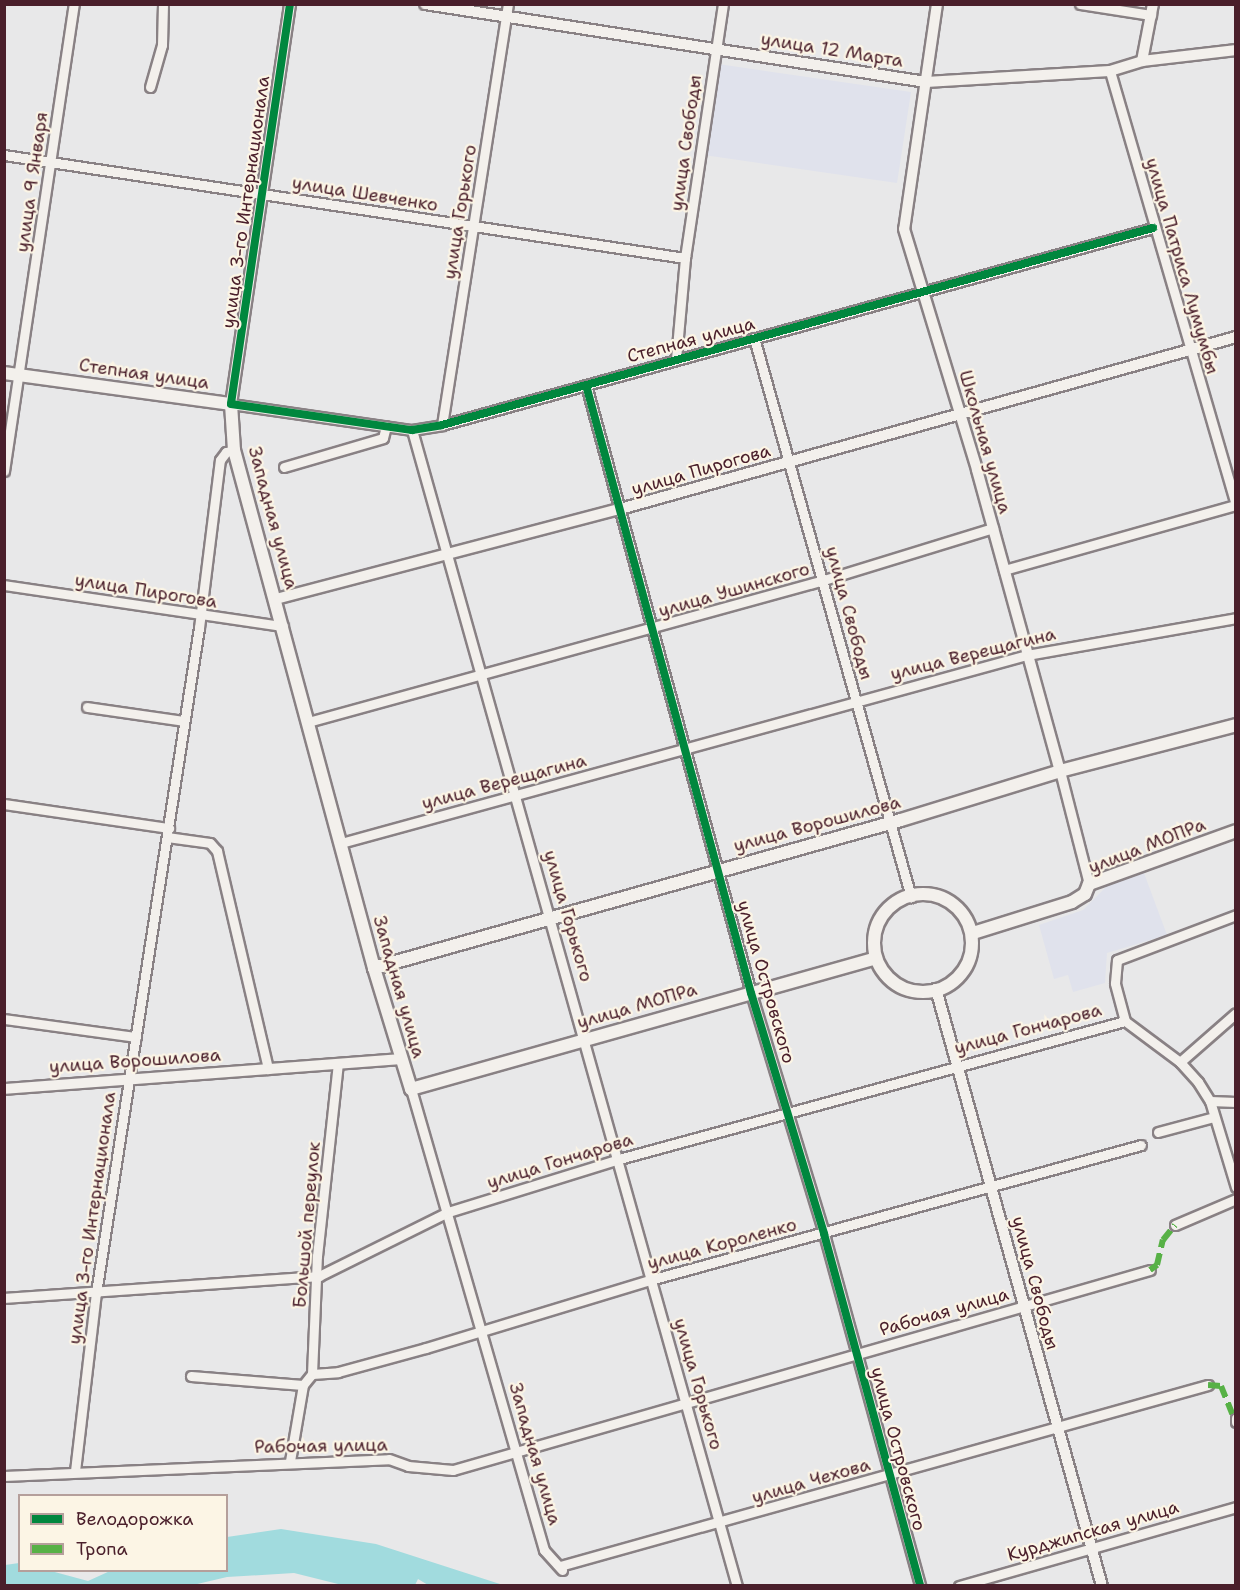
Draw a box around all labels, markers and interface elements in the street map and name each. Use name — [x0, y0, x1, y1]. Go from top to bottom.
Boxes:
street label: улица 12 Марта — [759, 28, 905, 72]
street label: улица 3-го Интернационала — [218, 74, 274, 330]
street label: улица Свободы — [666, 74, 706, 212]
street label: улица 9 Января — [11, 110, 53, 254]
street label: улица Горького — [439, 143, 481, 281]
street label: улица Патриса Лумумбы — [1141, 155, 1223, 377]
street label: улица Шевченко — [291, 172, 439, 216]
street label: Степная улица — [625, 313, 757, 367]
street label: Степная улица — [78, 354, 210, 394]
street label: Школьная улица — [954, 368, 1016, 516]
street label: улица Пирогова — [629, 440, 773, 500]
street label: Западная улица — [244, 444, 302, 592]
street label: улица Свободы — [821, 544, 877, 682]
street label: улица Ушинского — [656, 558, 812, 622]
street label: улица Пирогова — [73, 569, 219, 613]
street label: улица Верещагина — [888, 623, 1058, 685]
street label: улица Верещагина — [419, 750, 589, 814]
street label: улица Ворошилова — [731, 791, 903, 857]
street label: улица МОПРа — [1085, 814, 1209, 878]
street label: улица Горького — [539, 848, 597, 984]
street label: улица Островского — [732, 898, 800, 1066]
street label: Западная улица — [368, 913, 430, 1061]
street label: улица МОПРа — [575, 979, 699, 1033]
street label: улица Гончарова — [952, 999, 1104, 1059]
street label: улица Ворошилова — [49, 1044, 221, 1078]
street label: улица 3-го Интернационала — [64, 1090, 120, 1346]
street label: улица Гончарова — [484, 1129, 636, 1193]
street label: Большой переулок — [289, 1141, 325, 1309]
street label: улица Короленко — [645, 1214, 799, 1274]
street label: улица Свободы — [1007, 1214, 1063, 1352]
street label: Рабочая улица — [877, 1283, 1011, 1341]
street label: улица Горького — [669, 1316, 727, 1452]
street label: улица Островского — [866, 1365, 930, 1533]
street label: Западная улица — [504, 1380, 566, 1528]
street label: Рабочая улица — [254, 1434, 388, 1458]
street label: улица Чехова — [749, 1454, 873, 1508]
legend — [18, 1494, 228, 1572]
street label: Курджипская улица — [1005, 1496, 1181, 1566]
text: Велодорожка — [76, 1507, 194, 1531]
text: Тропа — [76, 1537, 128, 1561]

